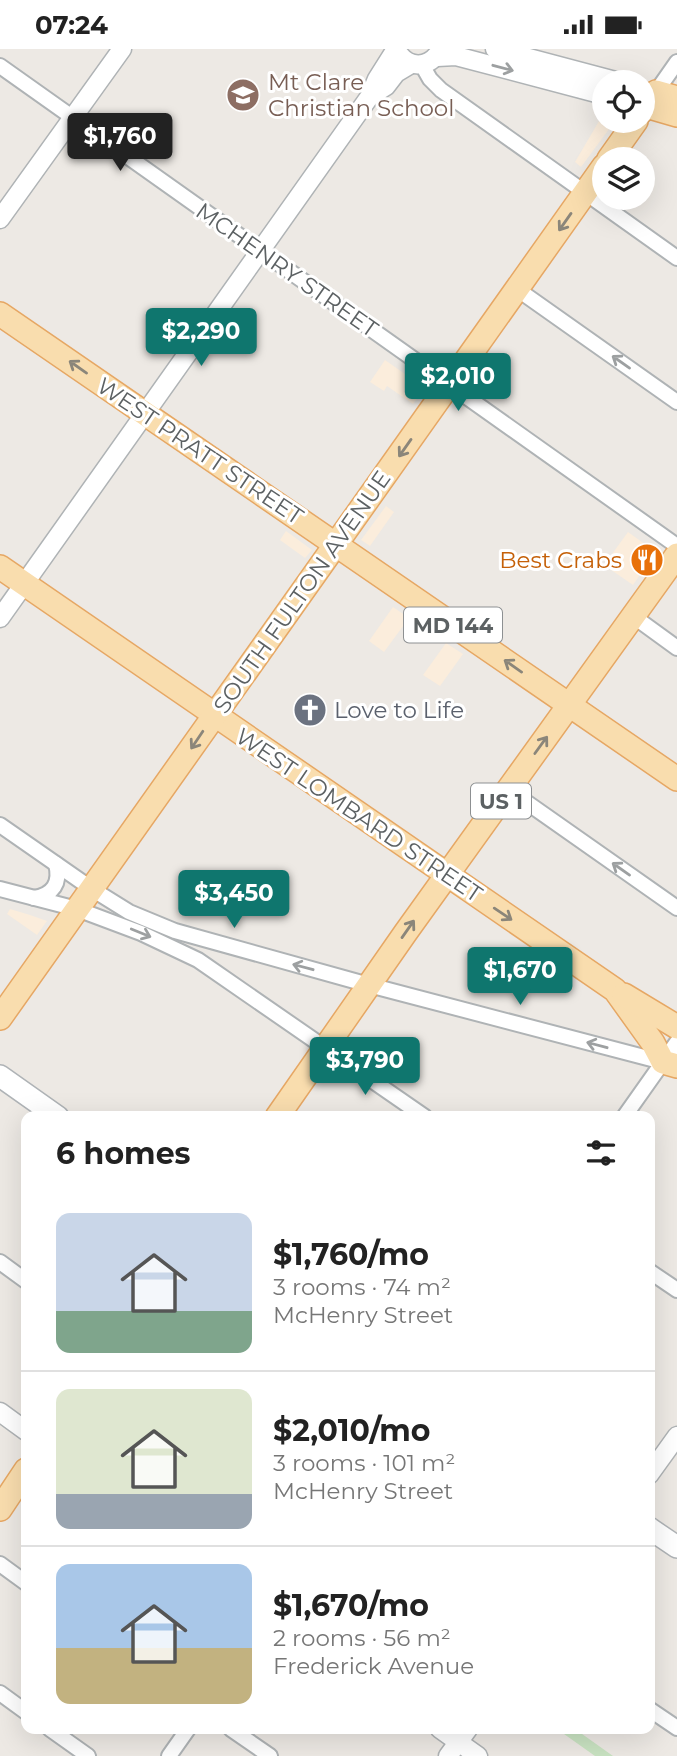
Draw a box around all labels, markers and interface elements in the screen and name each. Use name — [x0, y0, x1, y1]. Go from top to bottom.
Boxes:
text: 07:24 — [35, 9, 108, 41]
one-way arrow — [491, 62, 514, 75]
place label: Mt Clare Christian School — [268, 68, 454, 122]
map controls — [592, 70, 655, 210]
button: locate — [592, 70, 655, 133]
school or university icon: Mt Clare Christian School — [224, 76, 262, 114]
pin: $1,760 — [63, 113, 177, 173]
text: $1,760 — [83, 122, 157, 150]
button: layers — [592, 147, 655, 210]
street label: MCHENRY STREET — [191, 197, 384, 344]
one-way arrow — [557, 212, 572, 231]
pin: $2,290 — [144, 309, 258, 368]
text: $2,290 — [162, 317, 240, 345]
pin: $2,010 — [401, 353, 515, 413]
one-way arrow — [612, 355, 631, 370]
one-way arrow — [68, 360, 88, 374]
text: $2,010 — [421, 362, 495, 390]
street label: WEST PRATT STREET — [92, 372, 309, 531]
one-way arrow — [398, 438, 412, 457]
street label: SOUTH FULTON AVENUE — [207, 465, 397, 719]
restaurant icon: Best Crabs — [628, 541, 666, 579]
place label: Best Crabs — [499, 546, 622, 574]
road number: MD 144 — [404, 607, 502, 643]
one-way arrow — [504, 659, 523, 674]
church icon: Love to Life — [291, 691, 329, 729]
place label: Love to Life — [334, 696, 464, 724]
street label: WEST LOMBARD STREET — [230, 722, 488, 909]
one-way arrow — [190, 730, 204, 749]
one-way arrow — [534, 736, 548, 755]
road number: US 1 — [471, 783, 531, 819]
one-way arrow — [612, 861, 631, 876]
pin: $3,450 — [177, 871, 291, 930]
text: $3,450 — [194, 879, 274, 907]
one-way arrow — [493, 907, 512, 921]
one-way arrow — [401, 920, 415, 939]
one-way arrow — [130, 928, 152, 941]
pin: $1,670 — [463, 947, 577, 1007]
text: $1,670 — [483, 956, 557, 984]
one-way arrow — [293, 960, 315, 973]
pin: $3,790 — [308, 1037, 422, 1097]
one-way arrow — [586, 1038, 609, 1051]
text: $3,790 — [326, 1046, 404, 1074]
icon: filters — [582, 1134, 620, 1172]
text: 6 homes — [56, 1135, 191, 1172]
text: $1,760/mo — [273, 1236, 429, 1273]
icon: home — [112, 1241, 196, 1325]
text: 3 rooms · 74 m² — [273, 1273, 451, 1301]
text: McHenry Street — [273, 1301, 453, 1329]
text: $2,010/mo — [273, 1412, 430, 1449]
icon: home — [112, 1417, 196, 1501]
text: 3 rooms · 101 m² — [273, 1449, 455, 1477]
text: McHenry Street — [273, 1477, 453, 1505]
text: $1,670/mo — [273, 1587, 429, 1624]
icon: home — [112, 1592, 196, 1676]
text: 2 rooms · 56 m² — [273, 1624, 451, 1652]
text: Frederick Avenue — [273, 1652, 474, 1680]

